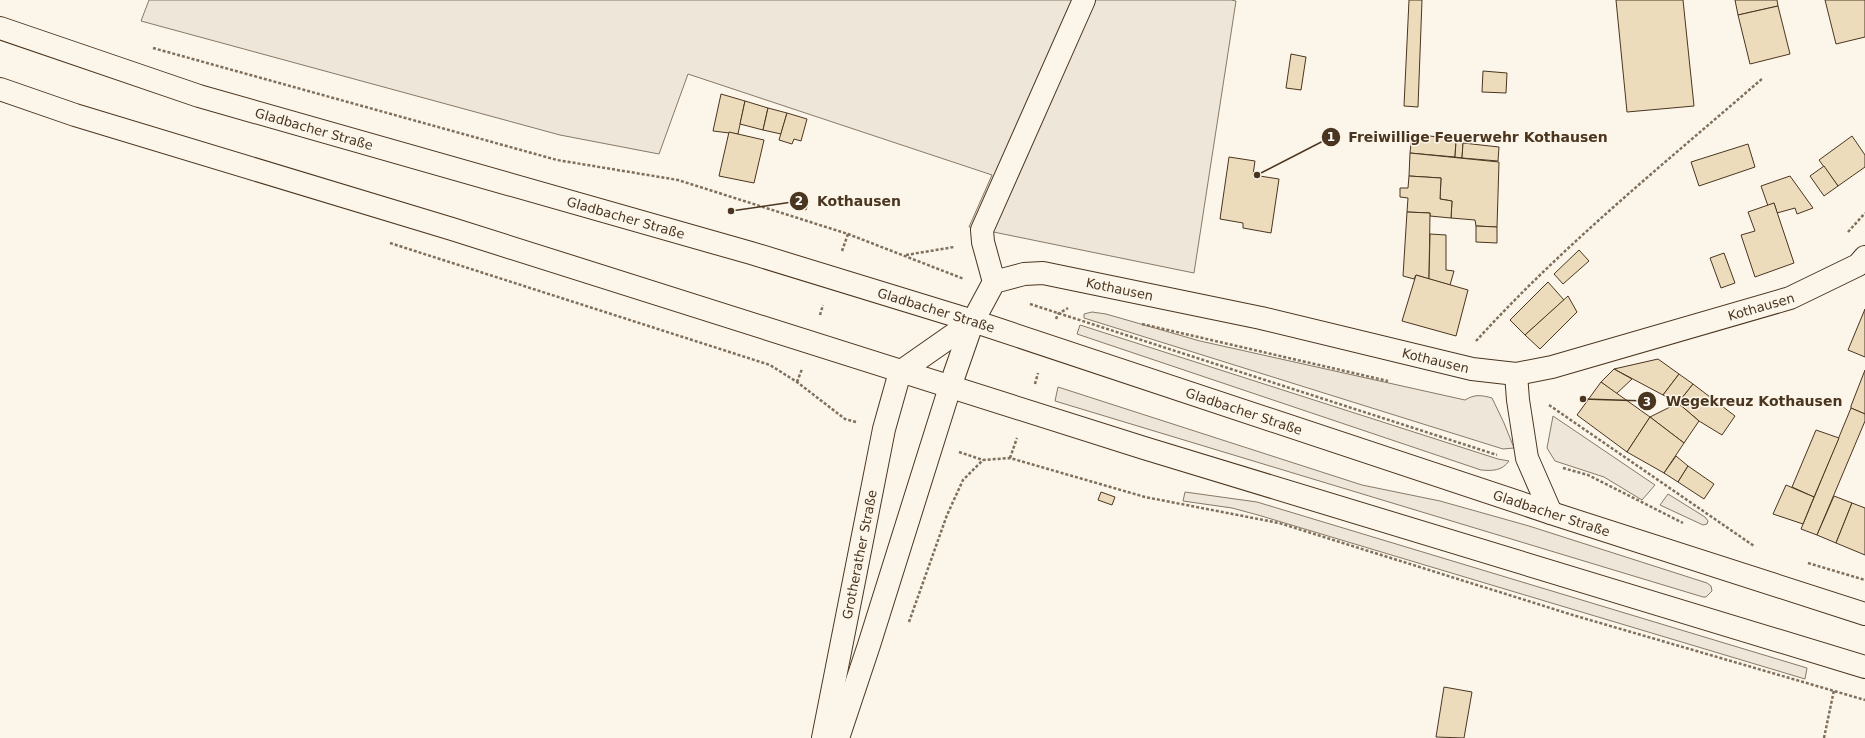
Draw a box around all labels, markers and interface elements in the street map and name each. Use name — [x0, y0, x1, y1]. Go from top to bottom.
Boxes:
street label: Gladbacher Straße — [253, 105, 375, 153]
callout: Freiwillige Feuerwehr Kothausen — [1321, 124, 1616, 150]
text: Freiwillige Feuerwehr Kothausen — [1348, 129, 1608, 145]
text: 1 — [1327, 130, 1335, 144]
callout: Kothausen — [789, 188, 909, 214]
text: Kothausen — [817, 193, 901, 209]
street label: Gladbacher Straße — [565, 194, 686, 242]
text: 2 — [795, 194, 803, 208]
street label: Kothausen — [1085, 275, 1155, 304]
street label: Gladbacher Straße — [876, 285, 997, 336]
street label: Kothausen — [1726, 290, 1796, 324]
street label: Kothausen — [1401, 345, 1471, 376]
street label: Gladbacher Straße — [1184, 385, 1304, 438]
callout: Wegekreuz Kothausen — [1637, 388, 1850, 414]
text: Wegekreuz Kothausen — [1666, 393, 1842, 409]
text: 3 — [1643, 395, 1651, 409]
street label: Gladbacher Straße — [1491, 487, 1612, 539]
street label: Grotherather Straße — [840, 489, 880, 621]

